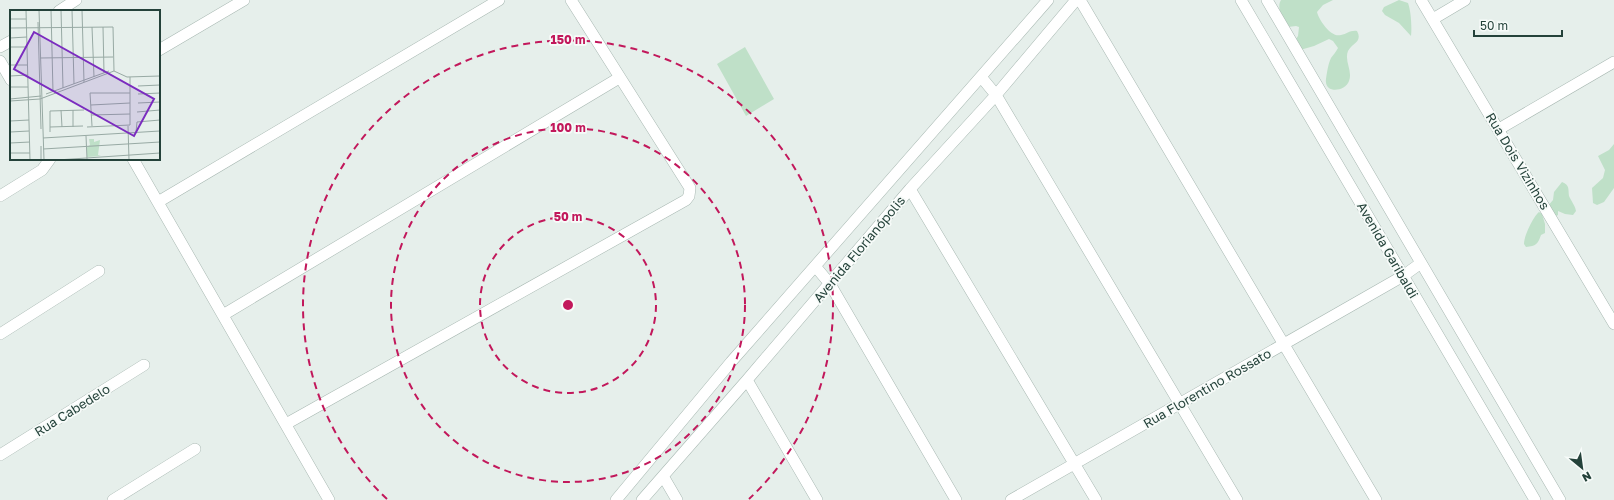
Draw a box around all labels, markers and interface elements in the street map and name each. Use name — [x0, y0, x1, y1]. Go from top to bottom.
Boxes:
inset map — [10, 10, 160, 160]
scale bar — [1474, 12, 1562, 38]
text: 50 m — [1480, 18, 1508, 33]
text: 150 m — [551, 32, 585, 47]
street label: Rua Dois Vizinhos — [1483, 109, 1553, 213]
text: 100 m — [550, 120, 586, 135]
street label: Avenida Florianópolis — [810, 192, 908, 306]
street label: Avenida Garibaldi — [1354, 199, 1422, 301]
text: 50 m — [554, 209, 582, 224]
centre of rings — [561, 298, 575, 312]
street label: Rua Florentino Rossato — [1140, 345, 1274, 431]
street label: Rua Cabedelo — [31, 380, 113, 440]
north arrow — [1562, 448, 1602, 488]
text: N — [1580, 469, 1594, 485]

